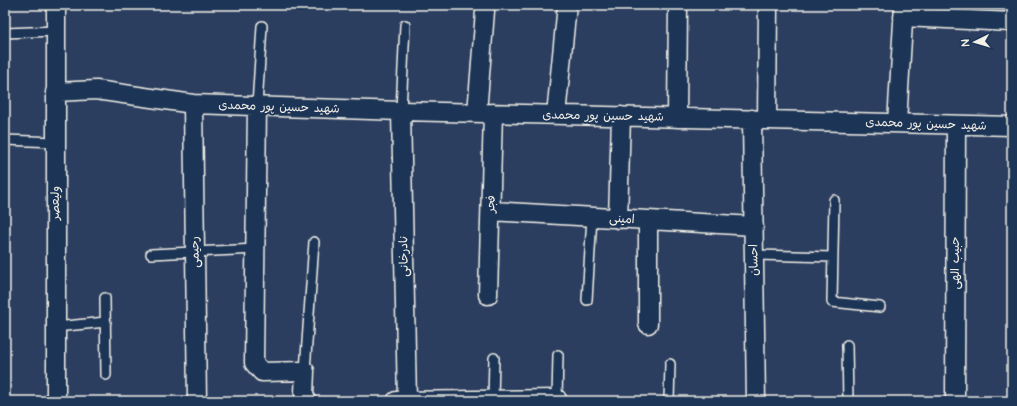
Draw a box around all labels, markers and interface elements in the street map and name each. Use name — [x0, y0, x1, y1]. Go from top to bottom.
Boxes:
north arrow — [955, 22, 995, 62]
text: N — [958, 39, 973, 47]
street label: شهید حسین پور محمدی — [218, 96, 340, 118]
street label: شهید حسین پور محمدی — [542, 106, 664, 126]
street label: شهید حسین پور محمدی — [865, 113, 987, 135]
street label: ولیعصر — [47, 186, 64, 221]
street label: فجر — [482, 195, 500, 214]
street label: امینی — [609, 210, 635, 228]
street label: نادرخانی — [395, 235, 413, 277]
street label: رحیمی — [186, 236, 204, 268]
street label: حبیب الهی — [947, 236, 964, 290]
street label: احسان — [745, 244, 763, 276]

